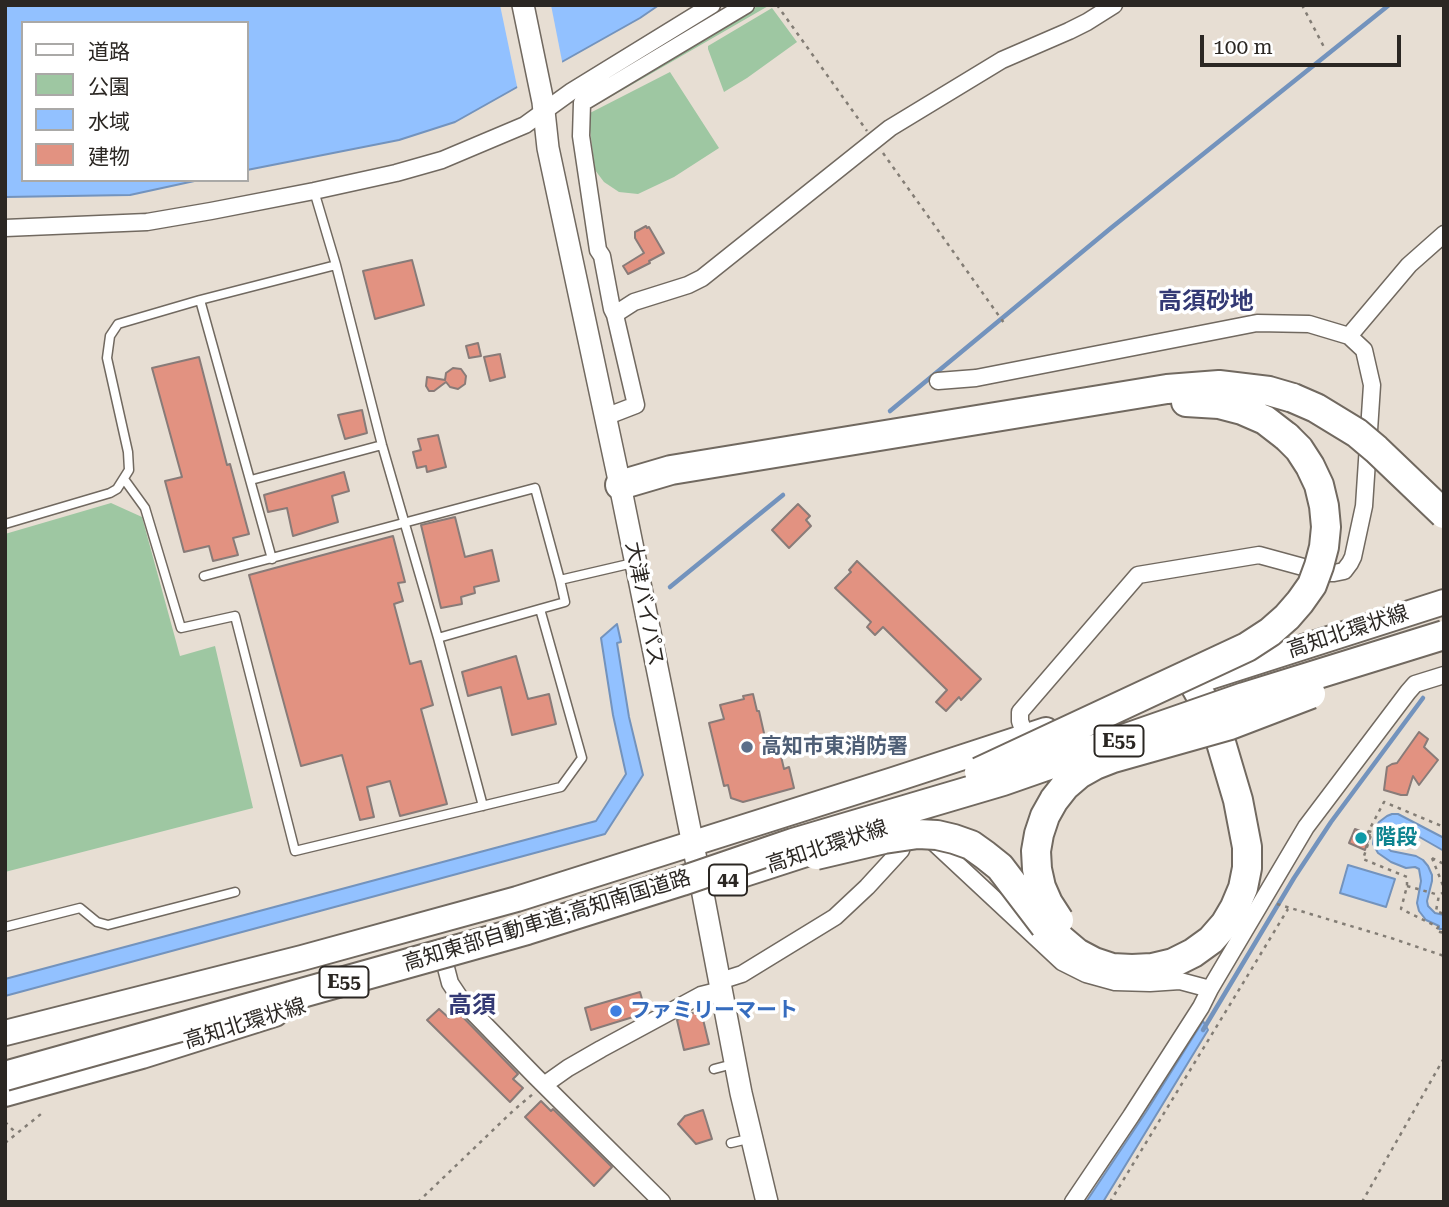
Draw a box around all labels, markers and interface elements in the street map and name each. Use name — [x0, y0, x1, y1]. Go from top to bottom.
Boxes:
legend — [21, 21, 248, 182]
scale bar — [1204, 21, 1405, 65]
text: 100 m — [1213, 35, 1273, 59]
text: 道路 — [88, 40, 130, 64]
text: 公園 — [88, 75, 130, 99]
text: 水域 — [88, 110, 130, 134]
text: 建物 — [88, 145, 130, 169]
district label: 高須砂地 — [1158, 288, 1254, 316]
street label: 大津バイパス — [620, 540, 668, 668]
street label: 高知北環状線 — [1284, 601, 1412, 663]
road number: E55 — [1094, 726, 1144, 756]
place label: 高知市東消防署 — [761, 734, 908, 760]
marker: 高知市東消防署 — [739, 739, 755, 755]
street label: 高知北環状線 — [763, 816, 891, 878]
place label: 階段 — [1375, 825, 1417, 851]
marker: 階段 — [1353, 830, 1369, 846]
road number: 44 — [709, 864, 747, 895]
street label: 高知東部自動車道;高知南国道路 — [400, 865, 694, 977]
road number: E55 — [320, 966, 368, 998]
district label: 高須 — [448, 992, 496, 1020]
street label: 高知北環状線 — [181, 994, 309, 1054]
place label: ファミリーマート — [630, 998, 798, 1024]
marker: ファミリーマート — [608, 1003, 624, 1019]

